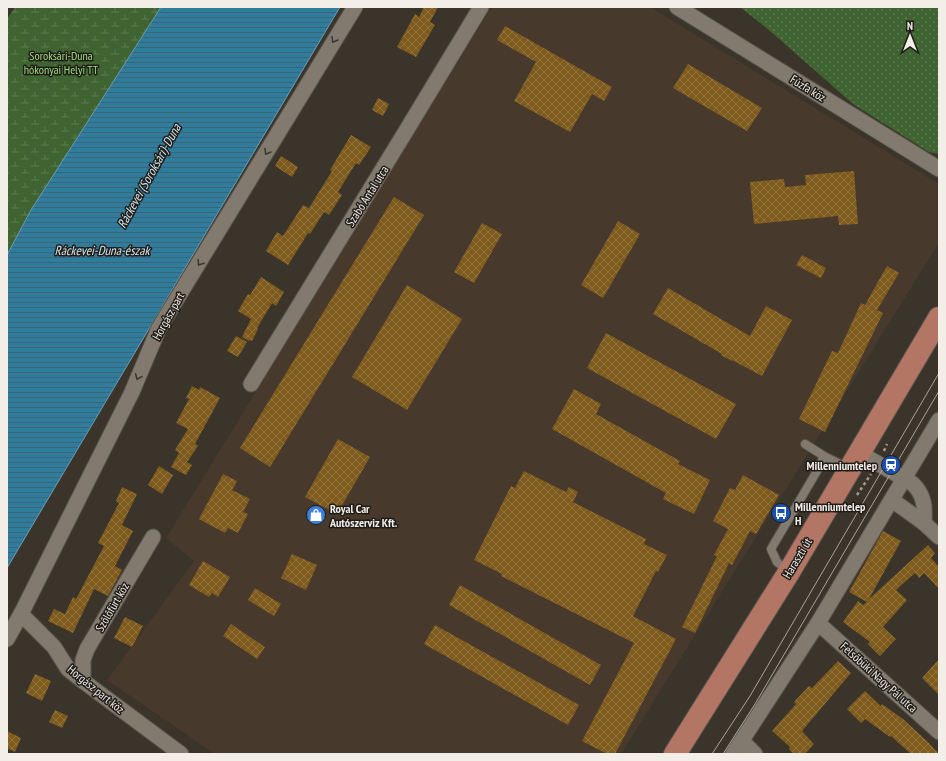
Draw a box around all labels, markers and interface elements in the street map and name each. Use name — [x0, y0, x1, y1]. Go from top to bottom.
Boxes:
north arrow — [890, 16, 930, 56]
text: N — [907, 19, 913, 33]
one-way arrow — [332, 36, 339, 43]
park label: Soroksári-Duna hókonyai Helyi TT — [24, 48, 99, 77]
street label: Fűzfa köz — [788, 71, 828, 105]
water label: Ráckevei (Soroksári)-Duna — [113, 120, 185, 231]
one-way arrow — [264, 148, 272, 155]
street label: Szabó Antal utca — [342, 163, 392, 229]
water label: Ráckevei-Duna-észak — [55, 242, 151, 259]
one-way arrow — [197, 259, 204, 266]
street label: Horgász part — [149, 289, 188, 343]
one-way arrow — [135, 373, 143, 380]
station icon: Millenniumtelep — [880, 454, 902, 476]
place label: Millenniumtelep — [807, 458, 878, 473]
place label: Millenniumtelep H — [795, 499, 866, 528]
place label: Royal Car Autószerviz Kft. — [329, 501, 398, 530]
bus stop icon: Millenniumtelep H — [770, 502, 792, 524]
shop icon: Royal Car Autószerviz Kft. — [305, 504, 327, 526]
street label: Haraszti út — [779, 534, 815, 581]
street label: Szőlőfürt köz — [92, 580, 132, 634]
street label: Felsőbüki Nagy Pál utca — [837, 639, 921, 716]
street label: Horgász part köz — [65, 662, 127, 716]

